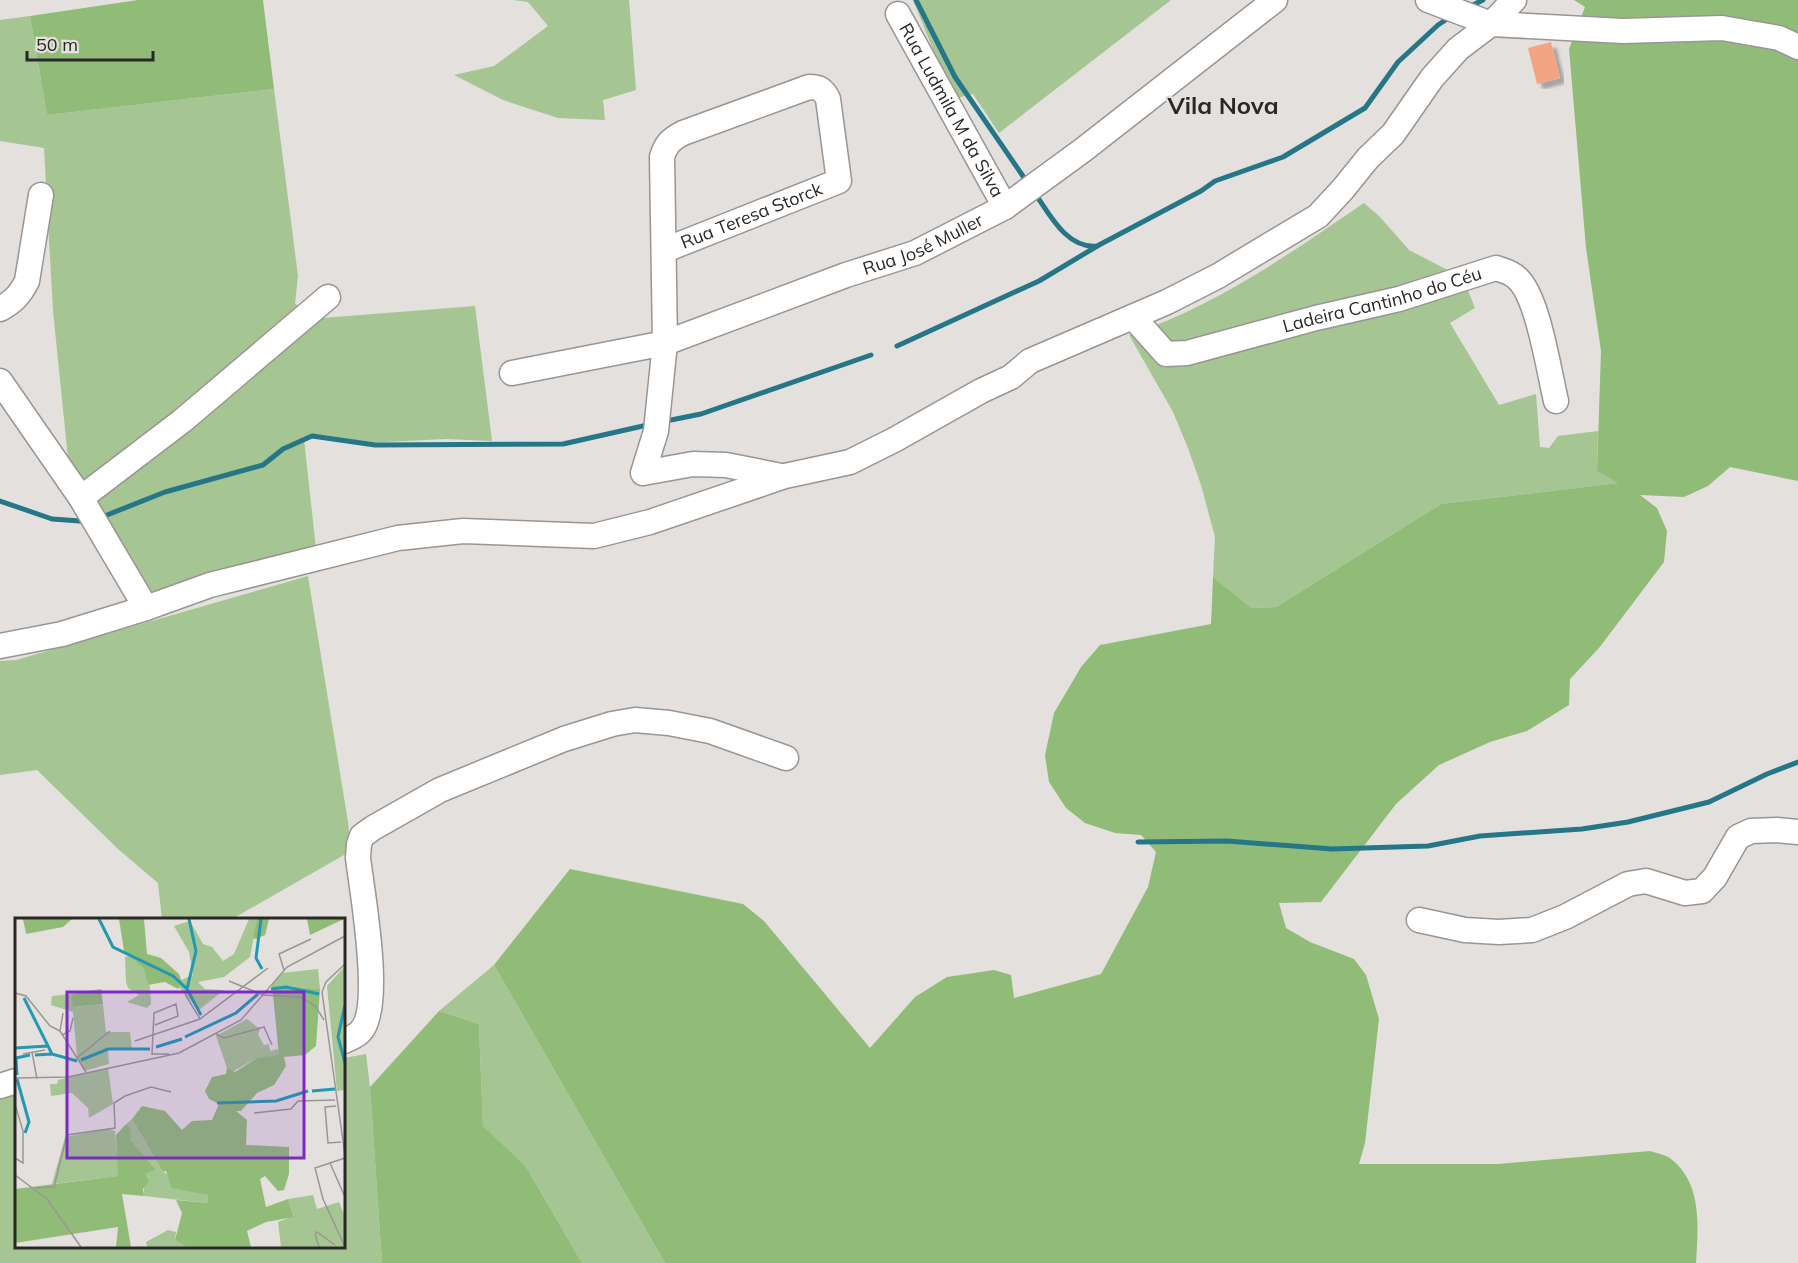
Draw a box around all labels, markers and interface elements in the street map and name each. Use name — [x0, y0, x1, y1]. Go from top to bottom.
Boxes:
street label: Rua Ludmila M da Silva — [894, 19, 1009, 201]
scale bar — [27, 24, 153, 62]
text: 50 m — [36, 33, 78, 56]
district label: Vila Nova — [1166, 90, 1279, 120]
street label: Rua Teresa Storck — [677, 177, 826, 254]
street label: Rua José Muller — [860, 208, 987, 280]
street label: Ladeira Cantinho do Céu — [1280, 261, 1484, 337]
inset map — [15, 918, 345, 1248]

